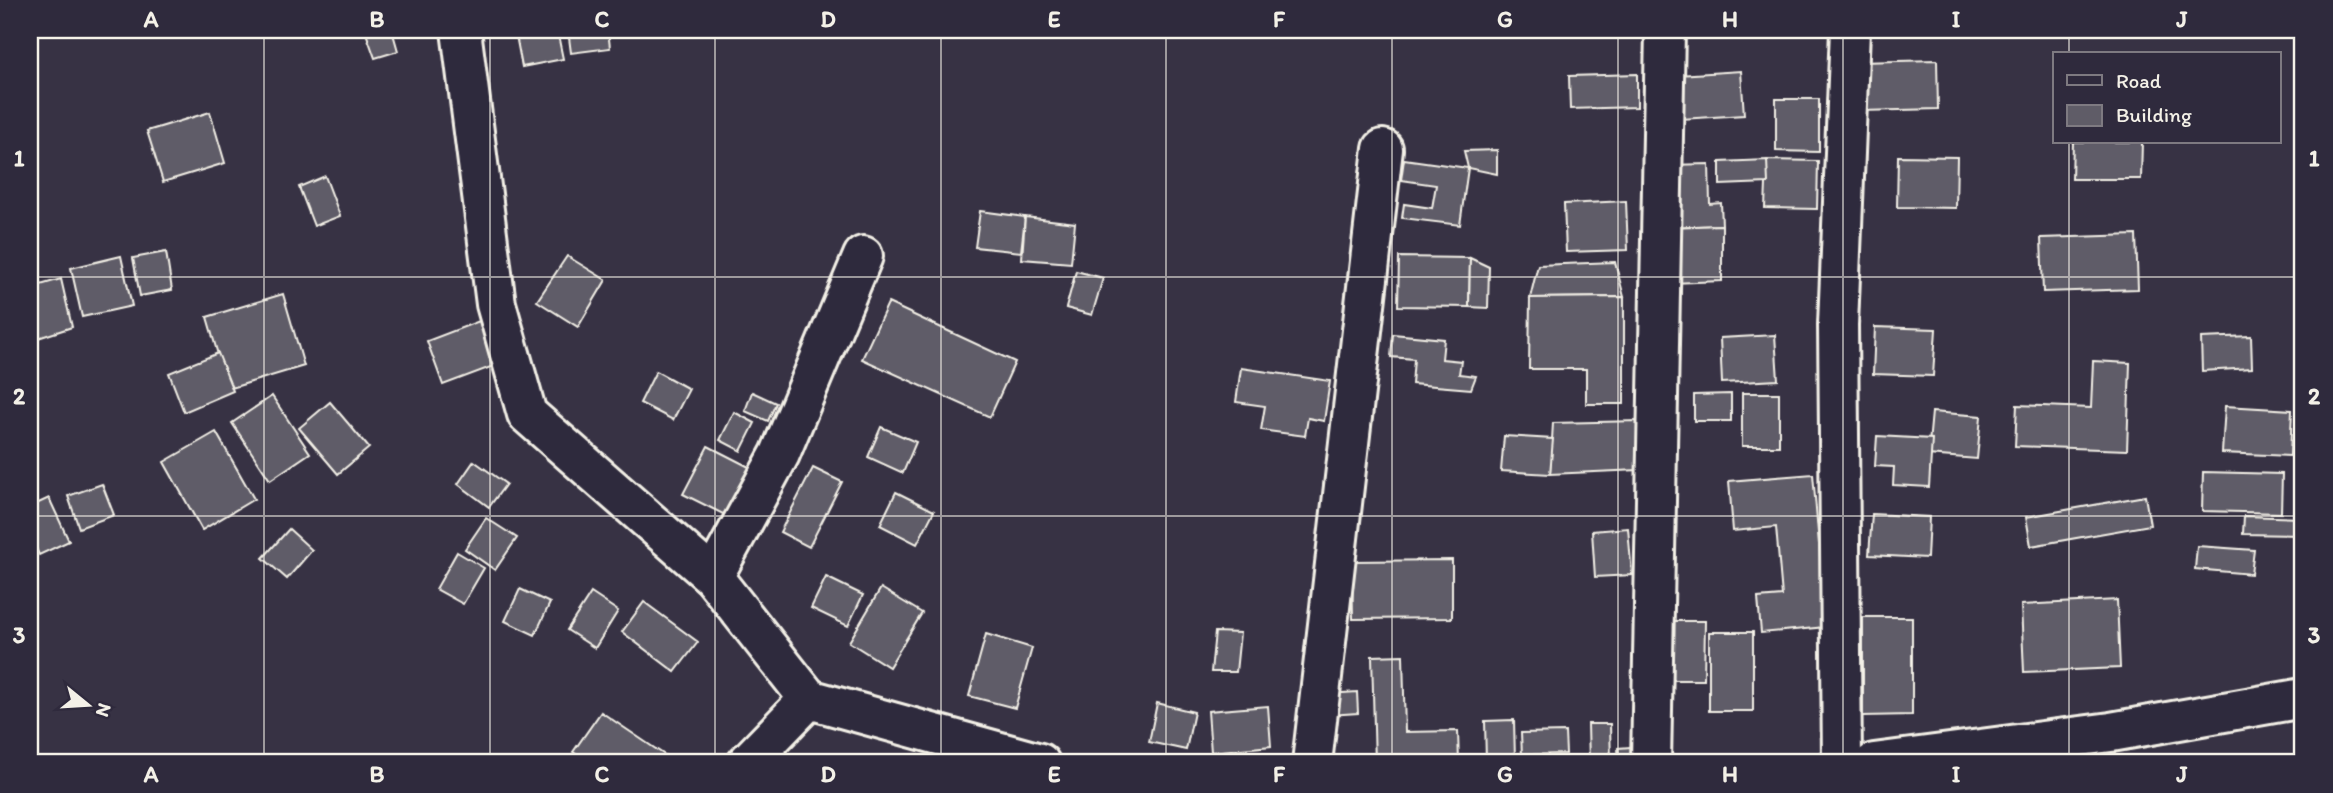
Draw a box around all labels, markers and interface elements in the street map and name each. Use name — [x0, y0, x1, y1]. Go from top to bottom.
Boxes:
text: A — [143, 5, 159, 33]
text: B — [370, 5, 385, 33]
text: C — [595, 5, 610, 33]
text: D — [820, 5, 836, 33]
text: E — [1048, 5, 1061, 33]
text: F — [1273, 5, 1286, 33]
text: G — [1497, 5, 1513, 33]
text: H — [1722, 5, 1738, 33]
text: I — [1952, 5, 1961, 33]
text: J — [2175, 5, 2188, 33]
legend — [2053, 52, 2280, 144]
text: Road — [2116, 68, 2162, 93]
text: Building — [2116, 102, 2192, 127]
text: 1 — [14, 144, 25, 172]
text: 1 — [2309, 144, 2320, 172]
text: 2 — [13, 382, 26, 410]
text: 2 — [2308, 382, 2321, 410]
text: 3 — [13, 621, 26, 649]
text: 3 — [2308, 621, 2321, 649]
north arrow — [52, 670, 122, 740]
text: N — [91, 700, 117, 720]
text: A — [143, 760, 159, 788]
text: B — [370, 760, 385, 788]
text: C — [595, 760, 610, 788]
text: D — [820, 760, 836, 788]
text: E — [1048, 760, 1061, 788]
text: F — [1273, 760, 1286, 788]
text: G — [1497, 760, 1513, 788]
text: H — [1722, 760, 1738, 788]
text: I — [1952, 760, 1961, 788]
text: J — [2175, 760, 2188, 788]

